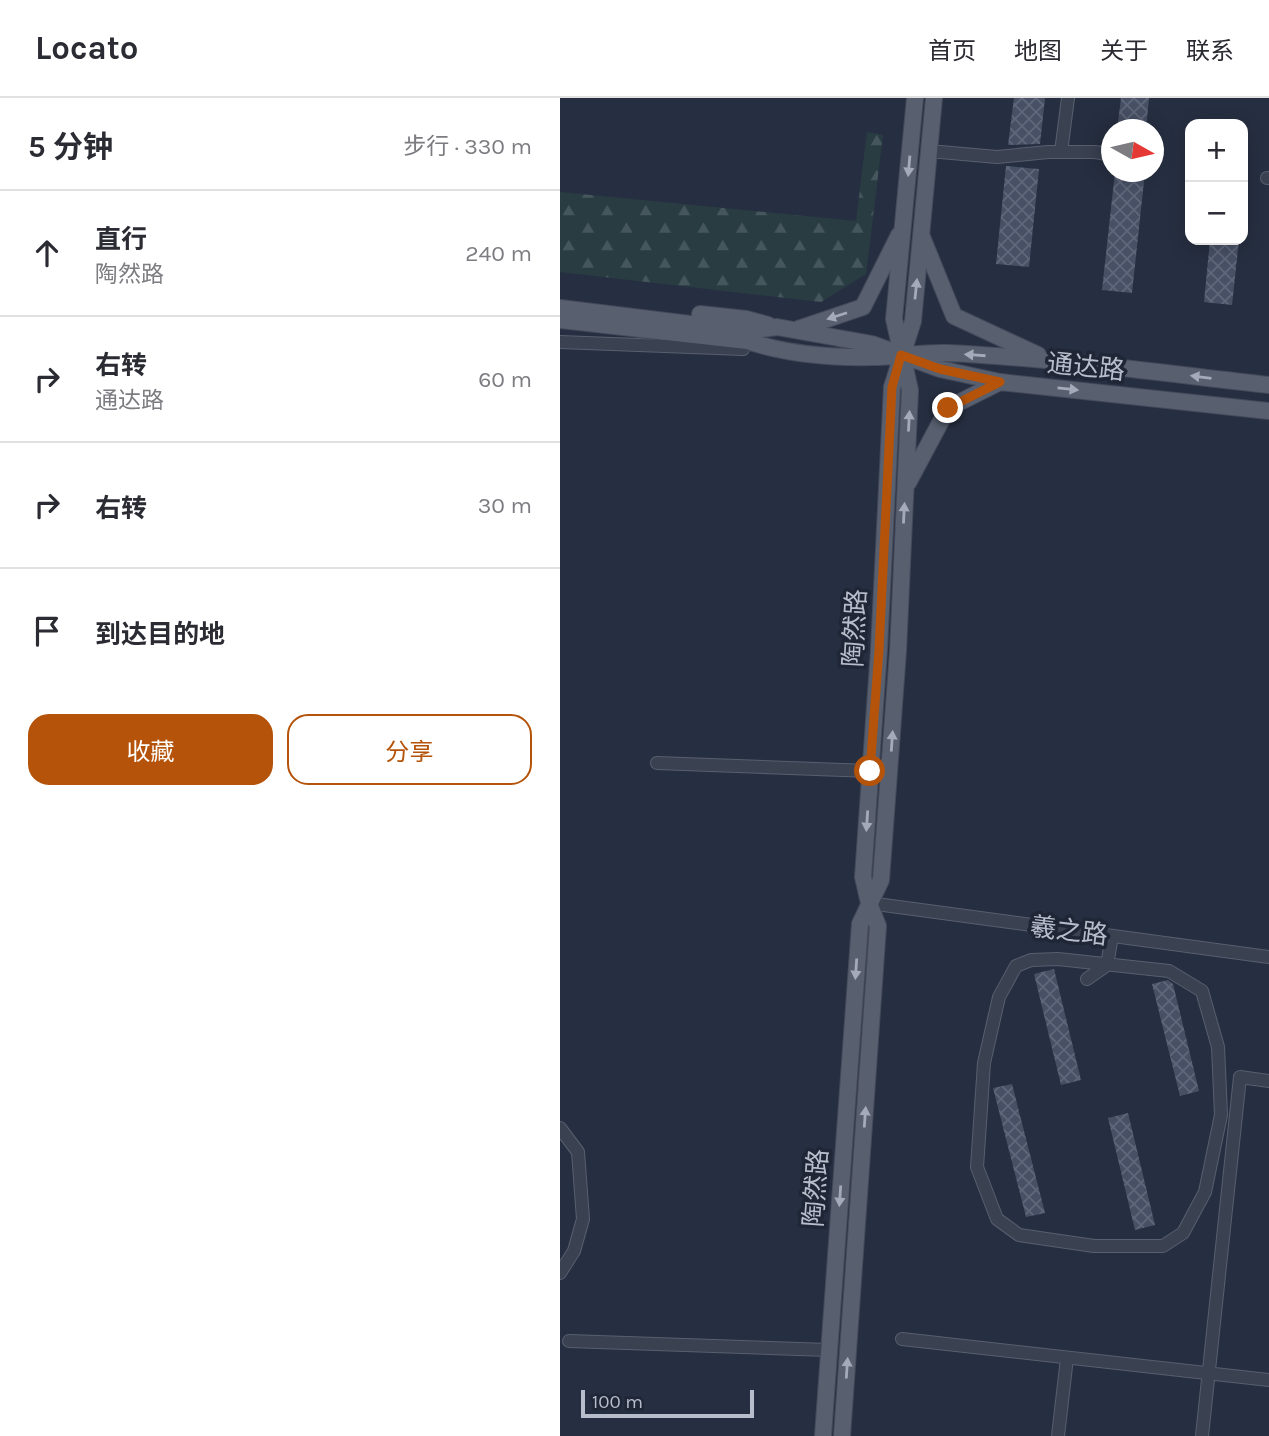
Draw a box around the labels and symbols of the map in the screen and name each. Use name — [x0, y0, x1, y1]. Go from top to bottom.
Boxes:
north arrow — [1101, 119, 1164, 182]
one-way arrow — [903, 155, 914, 177]
one-way arrow — [911, 278, 922, 300]
one-way arrow — [826, 311, 847, 322]
street label: 通达路 — [1046, 348, 1126, 386]
one-way arrow — [964, 349, 986, 360]
one-way arrow — [1190, 371, 1212, 382]
one-way arrow — [1057, 384, 1079, 395]
route end — [932, 392, 963, 423]
one-way arrow — [903, 410, 914, 432]
one-way arrow — [899, 502, 910, 524]
street label: 陶然路 — [837, 588, 873, 668]
one-way arrow — [887, 729, 898, 751]
route start — [854, 755, 885, 786]
one-way arrow — [861, 810, 872, 832]
street label: 羲之路 — [1028, 911, 1110, 951]
one-way arrow — [850, 959, 861, 981]
one-way arrow — [860, 1105, 871, 1127]
street label: 陶然路 — [798, 1148, 834, 1228]
one-way arrow — [834, 1186, 845, 1208]
one-way arrow — [842, 1357, 853, 1379]
scale bar — [581, 1387, 754, 1419]

